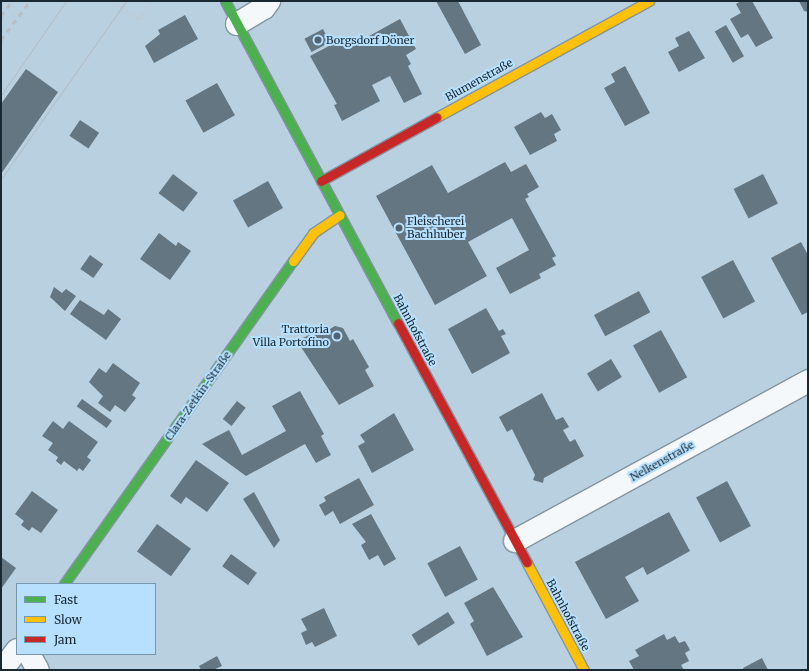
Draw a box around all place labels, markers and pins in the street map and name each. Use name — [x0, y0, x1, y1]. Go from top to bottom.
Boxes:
place label: Borgsdorf Döner — [326, 33, 414, 47]
marker: Borgsdorf Döner — [313, 35, 323, 45]
place label: Fleischerei Bachhuber — [407, 215, 465, 241]
marker: Fleischerei Bachhuber — [394, 223, 404, 233]
place label: Trattoria Villa Portofino — [253, 323, 329, 349]
marker: Trattoria Villa Portofino — [332, 331, 342, 341]

